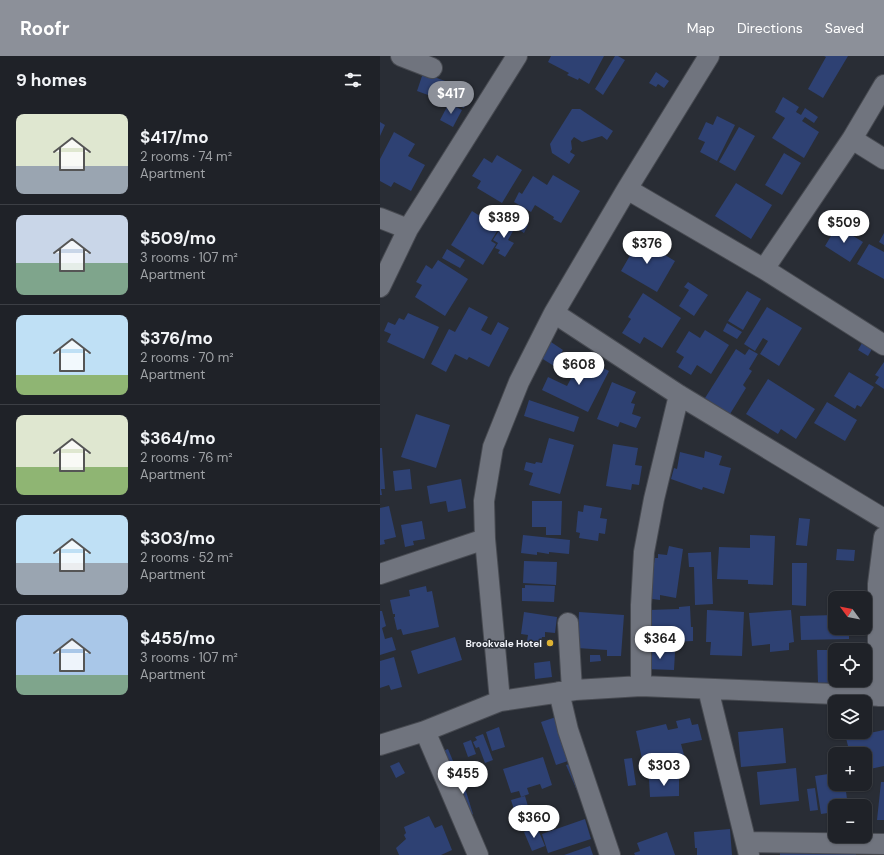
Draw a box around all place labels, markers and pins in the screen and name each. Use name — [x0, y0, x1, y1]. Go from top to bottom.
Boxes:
pin: $417 — [427, 81, 475, 115]
pin: $389 — [480, 205, 528, 239]
pin: $509 — [820, 210, 868, 244]
pin: $376 — [623, 231, 671, 265]
pin: $608 — [555, 352, 603, 386]
pin: $364 — [636, 626, 684, 660]
place label: Brookvale Hotel — [465, 637, 542, 650]
marker: Brookvale Hotel — [545, 638, 555, 648]
pin: $303 — [640, 753, 688, 787]
pin: $455 — [439, 761, 487, 795]
pin: $360 — [510, 805, 558, 839]

